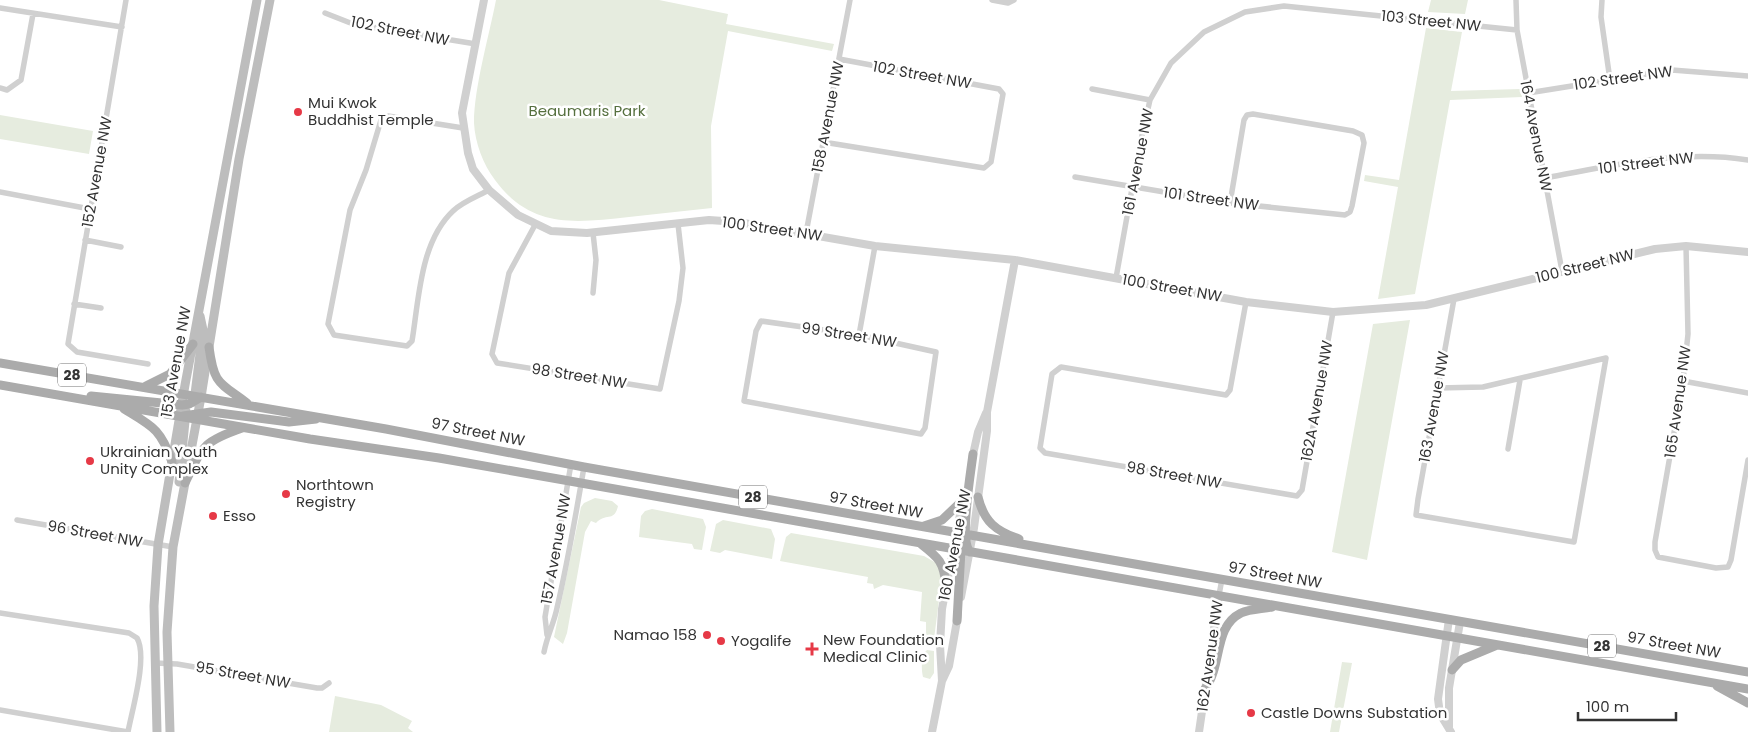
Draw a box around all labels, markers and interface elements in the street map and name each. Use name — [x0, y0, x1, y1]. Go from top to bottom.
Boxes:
street label: 103 Street NW — [1380, 5, 1482, 36]
street label: 102 Street NW — [349, 11, 452, 50]
street label: 102 Street NW — [871, 55, 973, 94]
street label: 158 Avenue NW — [806, 59, 849, 174]
street label: 102 Street NW — [1572, 60, 1674, 95]
street label: 164 Avenue NW — [1515, 78, 1558, 194]
place label: Mui Kwok Buddhist Temple — [308, 92, 434, 130]
park label: Beaumaris Park — [528, 100, 646, 121]
marker: Mui Kwok Buddhist Temple — [292, 106, 304, 118]
street label: 161 Avenue NW — [1117, 106, 1158, 217]
street label: 152 Avenue NW — [76, 114, 117, 229]
street label: 101 Street NW — [1597, 146, 1695, 179]
street label: 101 Street NW — [1162, 181, 1260, 216]
street label: 100 Street NW — [721, 211, 824, 246]
street label: 100 Street NW — [1533, 243, 1637, 288]
street label: 100 Street NW — [1121, 268, 1224, 307]
street label: 153 Avenue NW — [155, 304, 196, 419]
street label: 99 Street NW — [800, 317, 898, 352]
street label: 162A Avenue NW — [1296, 338, 1338, 463]
street label: 165 Avenue NW — [1659, 344, 1696, 459]
street label: 163 Avenue NW — [1413, 349, 1454, 464]
street label: 98 Street NW — [530, 358, 629, 393]
road number: 28 — [58, 364, 86, 386]
street label: 97 Street NW — [430, 412, 527, 451]
place label: Ukrainian Youth Unity Complex — [100, 441, 217, 479]
marker: Ukrainian Youth Unity Complex — [84, 455, 96, 467]
street label: 98 Street NW — [1125, 456, 1224, 493]
place label: Northtown Registry — [296, 474, 374, 512]
road number: 28 — [739, 486, 767, 508]
street label: 97 Street NW — [828, 486, 925, 523]
street label: 160 Avenue NW — [933, 487, 976, 603]
marker: Northtown Registry — [280, 488, 292, 500]
street label: 157 Avenue NW — [535, 492, 576, 606]
place label: Esso — [223, 505, 256, 526]
marker: Esso — [207, 510, 219, 522]
street label: 96 Street NW — [46, 515, 145, 552]
street label: 97 Street NW — [1227, 556, 1324, 593]
street label: 162 Avenue NW — [1191, 598, 1228, 713]
place label: Namao 158 — [613, 624, 697, 645]
street label: 97 Street NW — [1626, 626, 1723, 663]
marker: Namao 158 — [701, 629, 713, 641]
place label: New Foundation Medical Clinic — [823, 629, 944, 667]
place label: Yogalife — [731, 630, 791, 651]
road number: 28 — [1588, 634, 1616, 658]
marker: Yogalife — [715, 635, 727, 647]
marker: New Foundation Medical Clinic — [805, 642, 819, 656]
street label: 95 Street NW — [194, 656, 293, 693]
scale bar — [1578, 690, 1676, 722]
text: 100 m — [1586, 696, 1629, 717]
place label: Castle Downs Substation — [1261, 702, 1447, 723]
marker: Castle Downs Substation — [1245, 707, 1257, 719]

